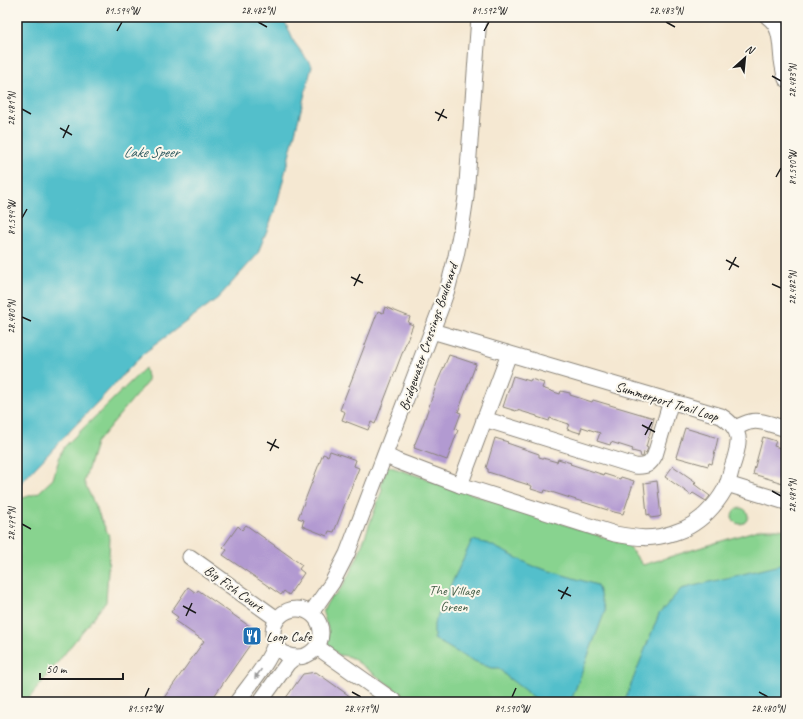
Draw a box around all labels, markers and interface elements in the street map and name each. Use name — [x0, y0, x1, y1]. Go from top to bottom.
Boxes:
text: 81.594°W — [105, 4, 141, 17]
text: 28.482°N — [241, 4, 277, 17]
text: 81.592°W — [472, 4, 508, 17]
text: 28.483°N — [649, 4, 685, 17]
north arrow — [725, 38, 765, 78]
text: N — [743, 41, 758, 58]
text: 28.483°N — [786, 62, 799, 98]
text: 28.481°N — [5, 90, 18, 126]
water label: Lake Speer — [123, 143, 181, 162]
text: 81.590°W — [786, 149, 799, 185]
text: 81.594°W — [5, 199, 18, 235]
street label: Bridgewater Crossings Boulevard — [395, 259, 462, 413]
text: 28.482°N — [786, 269, 799, 305]
text: 28.480°N — [5, 298, 18, 334]
street label: Summerport Trail Loop — [613, 378, 721, 425]
text: 28.481°N — [786, 477, 799, 513]
text: 28.479°N — [5, 505, 18, 541]
street label: Big Fish Court — [201, 561, 268, 616]
park label: The Village Green — [429, 582, 481, 615]
restaurant icon: Loop Cafe — [241, 625, 263, 647]
place label: Loop Cafe — [266, 628, 313, 645]
scale bar — [40, 655, 123, 681]
text: 50 m — [46, 661, 68, 677]
one-way arrow — [254, 668, 262, 679]
text: 81.592°W — [128, 702, 164, 715]
text: 28.479°N — [344, 702, 380, 715]
text: 81.590°W — [495, 702, 531, 715]
text: 28.480°N — [751, 702, 787, 715]

